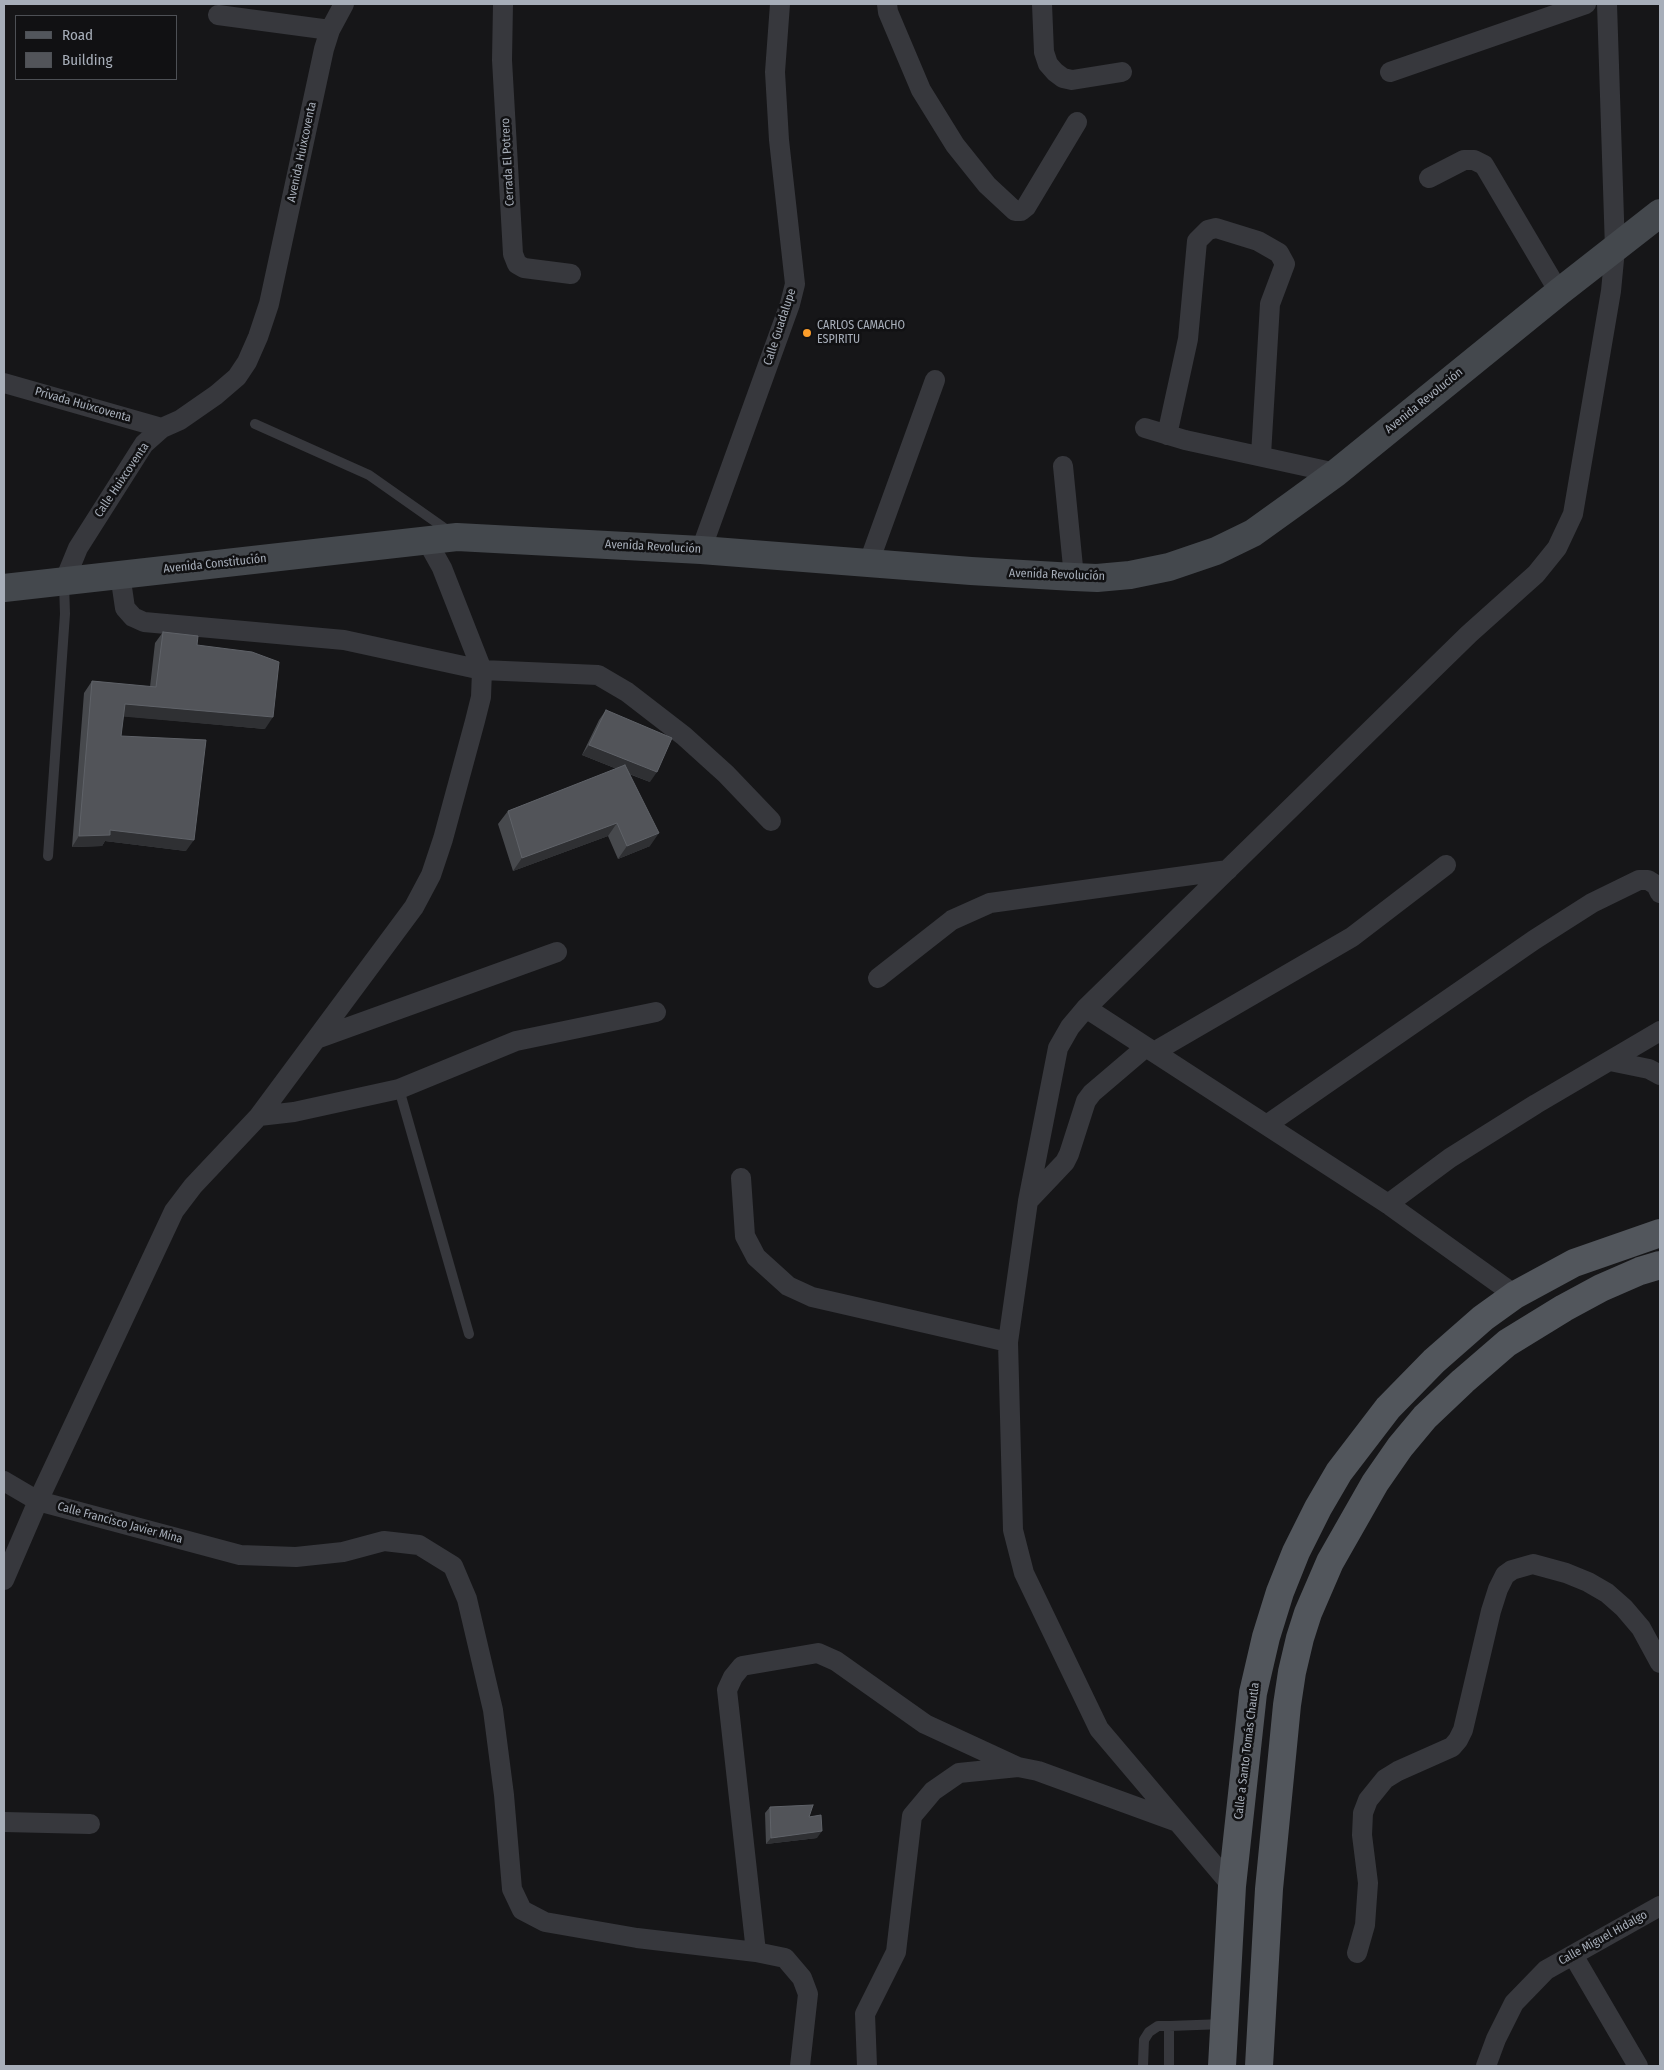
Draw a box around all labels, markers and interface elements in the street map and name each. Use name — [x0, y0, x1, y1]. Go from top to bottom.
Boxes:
legend — [15, 15, 178, 80]
text: Road — [62, 26, 93, 44]
text: Building — [62, 51, 113, 69]
street label: Avenida Huixcoventa — [284, 101, 320, 203]
street label: Cerrada El Potrero — [498, 117, 518, 207]
street label: Calle Guadalupe — [761, 287, 799, 367]
place label: CARLOS CAMACHO ESPIRITU — [817, 319, 905, 347]
marker: CARLOS CAMACHO ESPIRITU — [801, 327, 813, 339]
street label: Avenida Revolución — [1382, 365, 1466, 437]
street label: Privada Huixcoventa — [33, 384, 133, 426]
street label: Calle Huixcoventa — [92, 440, 152, 520]
street label: Avenida Revolución — [605, 537, 701, 557]
street label: Avenida Constitución — [163, 551, 267, 577]
street label: Avenida Revolución — [1009, 566, 1105, 584]
street label: Calle Francisco Javier Mina — [56, 1499, 184, 1547]
street label: Calle a Santo Tomás Chautla — [1231, 1682, 1263, 1820]
street label: Calle Miguel Hidalgo — [1556, 1908, 1650, 1968]

